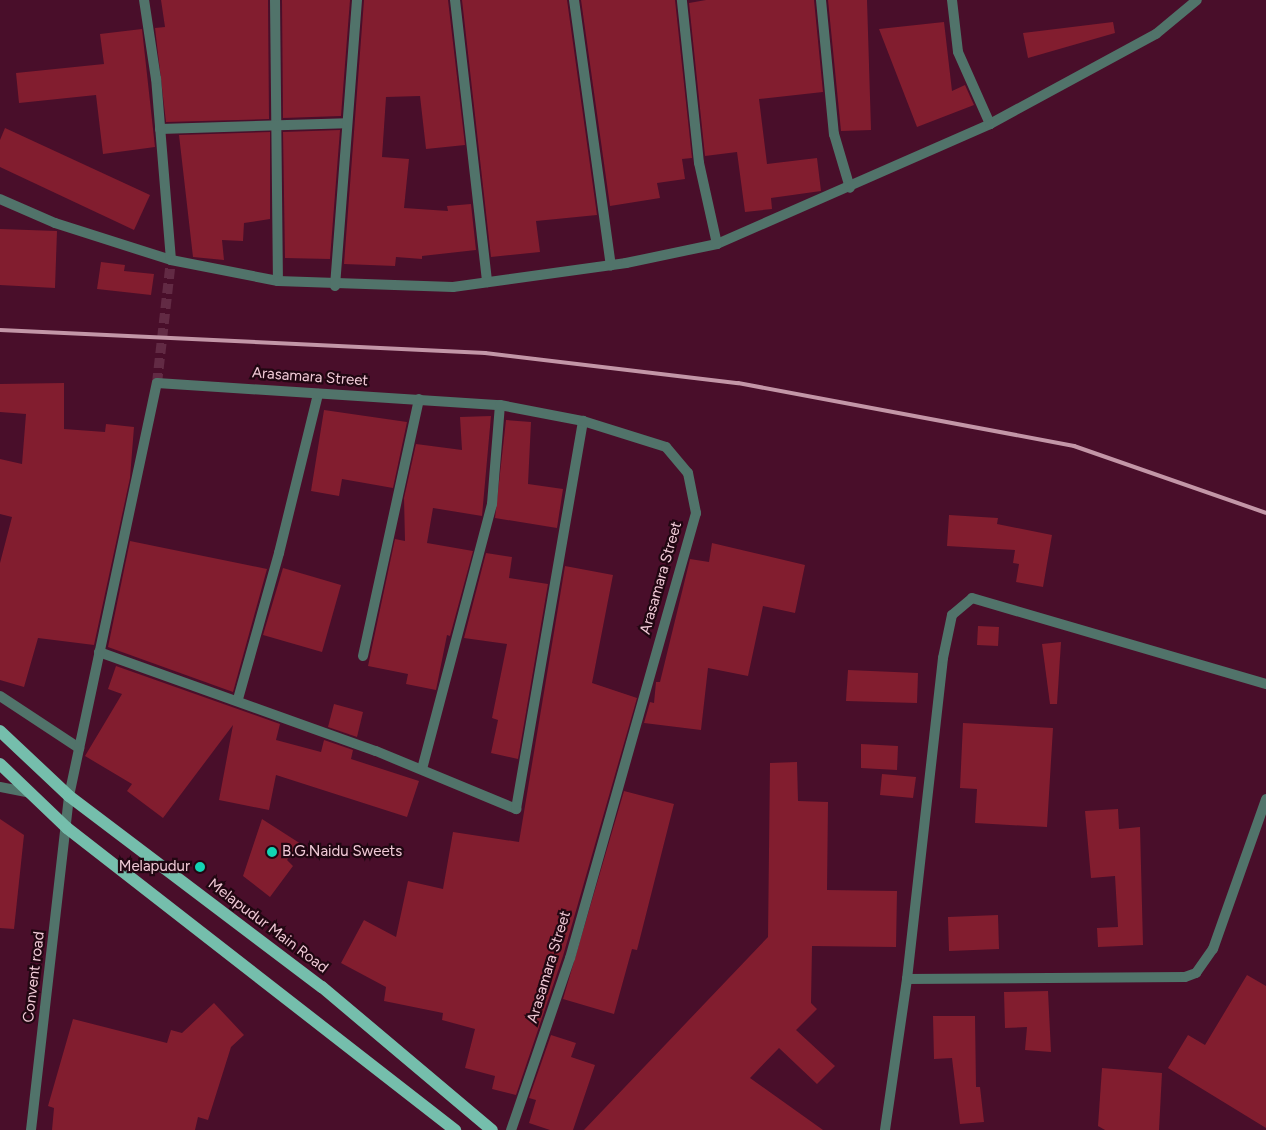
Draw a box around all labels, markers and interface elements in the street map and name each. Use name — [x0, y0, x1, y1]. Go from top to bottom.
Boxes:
street label: Arasamara Street — [251, 364, 369, 390]
street label: Arasamara Street — [636, 520, 686, 636]
place label: B.G.Naidu Sweets — [282, 843, 402, 861]
marker: B.G.Naidu Sweets — [266, 846, 278, 858]
place label: Melapudur — [119, 858, 190, 876]
marker: Melapudur — [194, 861, 206, 873]
street label: Melapudur Main Road — [205, 875, 331, 977]
street label: Arasamara Street — [523, 909, 575, 1025]
street label: Convent road — [19, 930, 49, 1024]

